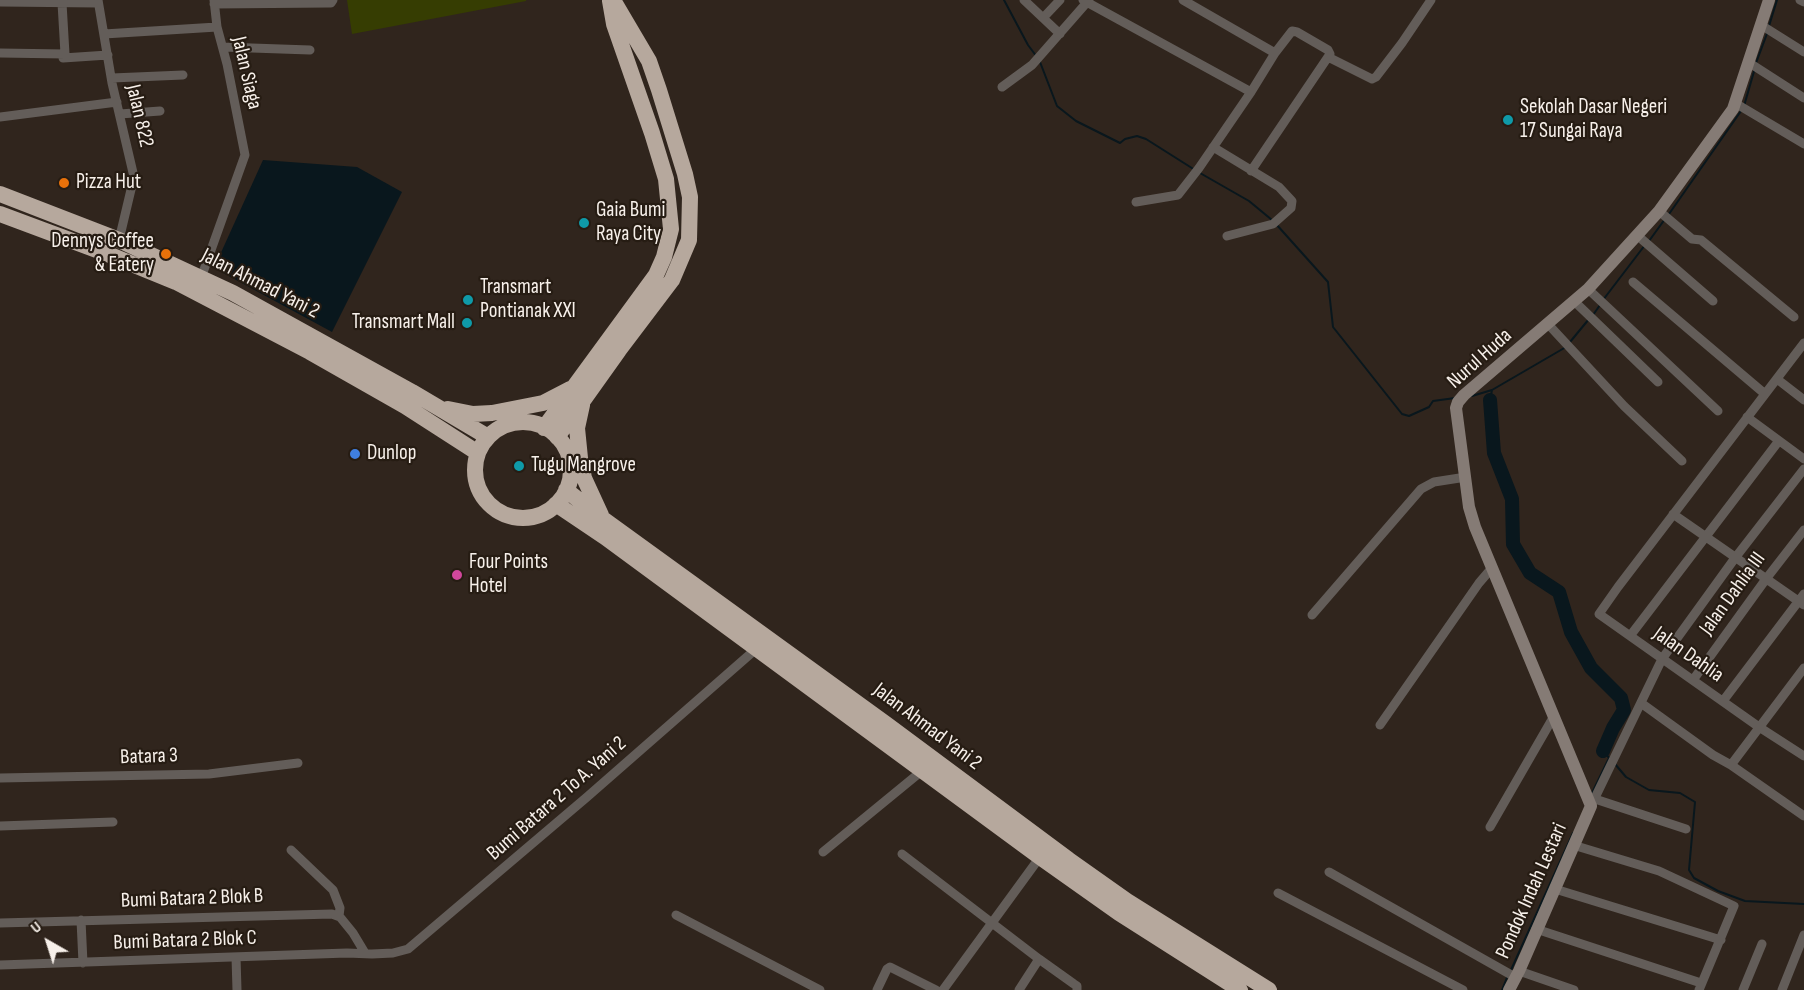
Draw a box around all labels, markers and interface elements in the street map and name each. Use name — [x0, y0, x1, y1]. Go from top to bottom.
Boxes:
street label: Jalan Siaga — [225, 34, 267, 112]
street label: Jalan 822 — [120, 82, 158, 150]
place label: Sekolah Dasar Negeri 17 Sungai Raya — [1520, 95, 1667, 145]
marker: Sekolah Dasar Negeri 17 Sungai Raya — [1501, 113, 1515, 127]
place label: Pizza Hut — [76, 170, 141, 196]
marker: Pizza Hut — [57, 176, 71, 190]
place label: Gaia Bumi Raya City — [596, 198, 665, 248]
marker: Gaia Bumi Raya City — [577, 216, 591, 230]
place label: Dennys Coffee & Eatery — [51, 229, 154, 279]
street label: Jalan Ahmad Yani 2 — [197, 243, 323, 325]
marker: Dennys Coffee & Eatery — [159, 247, 173, 261]
place label: Transmart Pontianak XXI — [480, 275, 576, 325]
marker: Transmart Pontianak XXI — [461, 293, 475, 307]
place label: Transmart Mall — [352, 310, 455, 336]
marker: Transmart Mall — [460, 316, 474, 330]
street label: Nurul Huda — [1443, 324, 1517, 394]
place label: Dunlop — [367, 441, 416, 467]
marker: Dunlop — [348, 447, 362, 461]
place label: Tugu Mangrove — [531, 453, 636, 479]
marker: Tugu Mangrove — [512, 459, 526, 473]
street label: Jalan Dahlia III — [1694, 548, 1772, 640]
place label: Four Points Hotel — [469, 550, 548, 600]
marker: Four Points Hotel — [450, 568, 464, 582]
street label: Jalan Dahlia — [1648, 622, 1728, 688]
street label: Jalan Ahmad Yani 2 — [868, 678, 986, 776]
street label: Bumi Batara 2 To A. Yani 2 — [482, 732, 632, 866]
street label: Batara 3 — [120, 743, 178, 771]
street label: Pondok Indah Lestari — [1491, 819, 1573, 963]
street label: Bumi Batara 2 Blok B — [120, 884, 264, 914]
north arrow — [18, 912, 78, 972]
text: U — [27, 918, 46, 938]
street label: Bumi Batara 2 Blok C — [113, 926, 257, 956]

